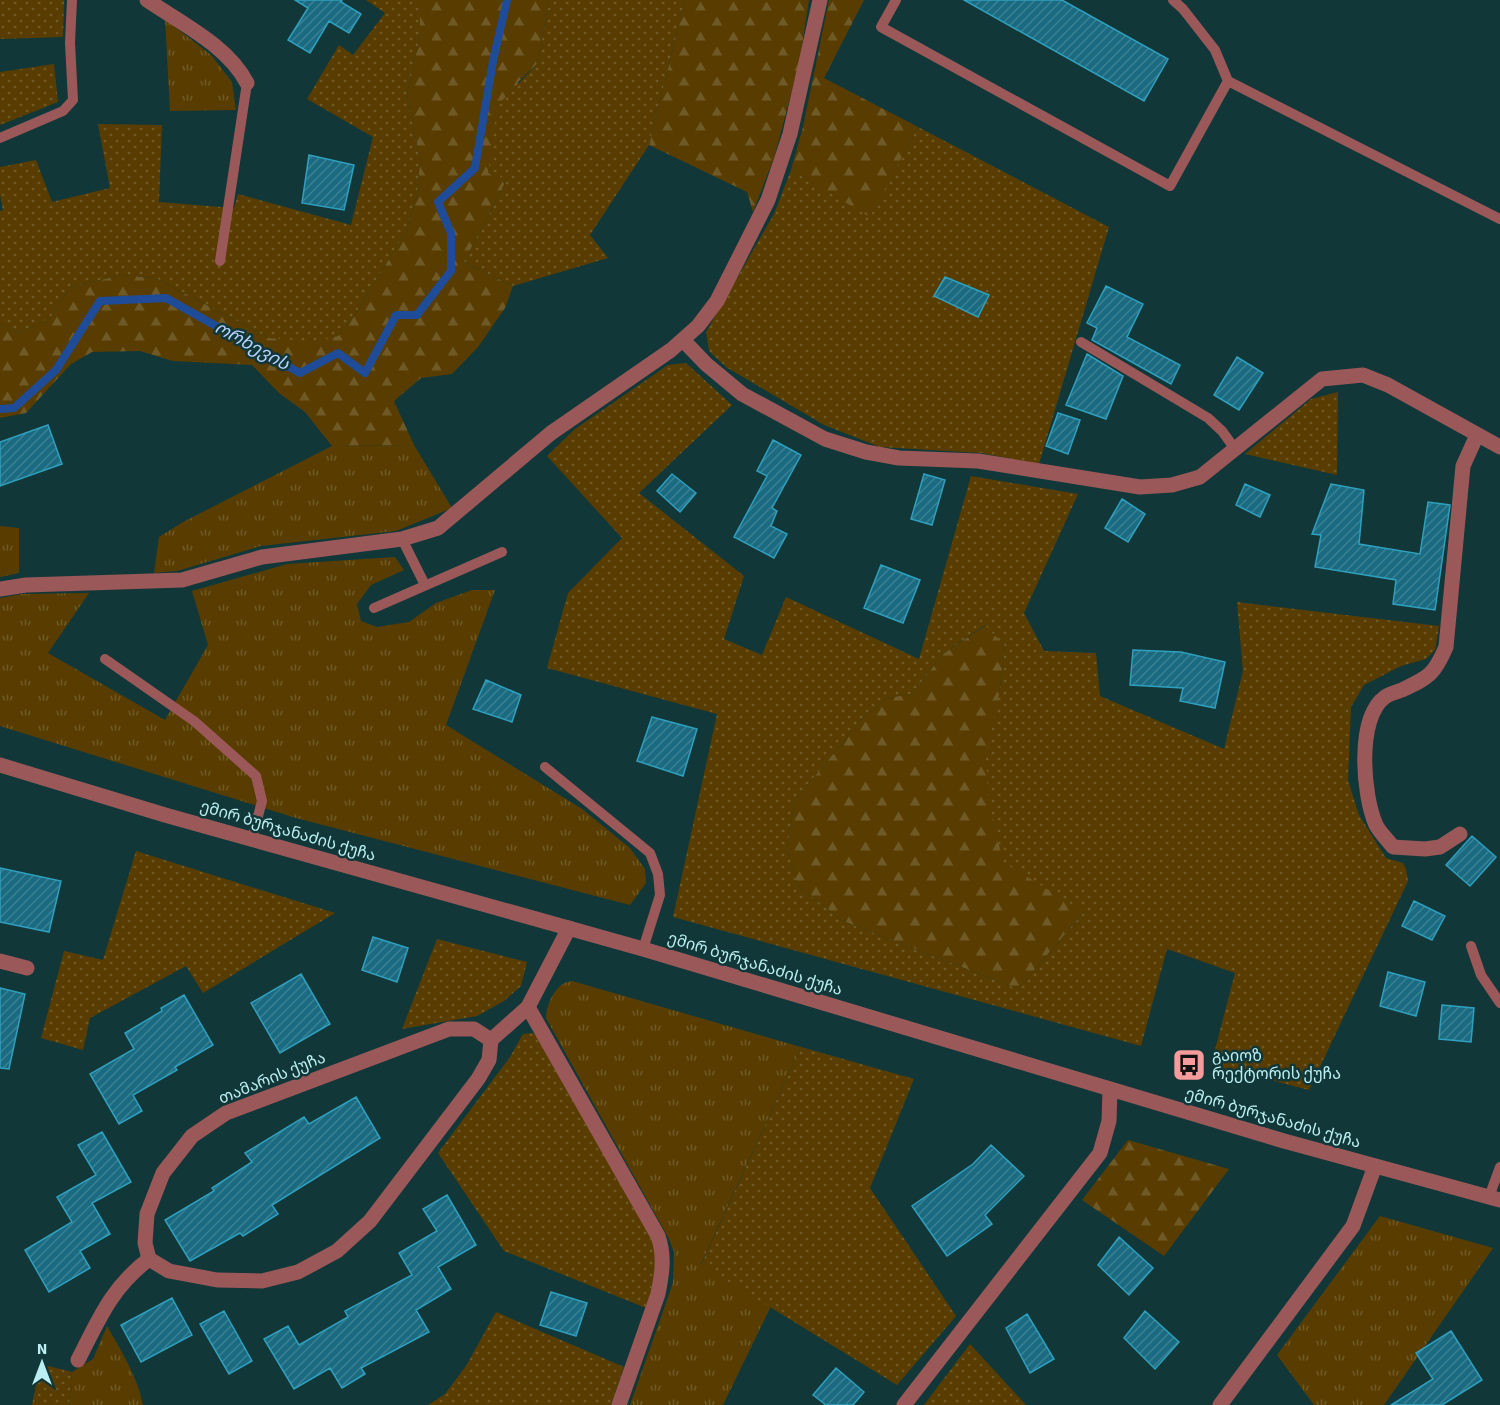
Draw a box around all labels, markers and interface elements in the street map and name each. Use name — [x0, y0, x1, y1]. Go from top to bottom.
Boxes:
water label: ორხევის — [210, 315, 295, 377]
street label: ემირ ბურჯანაძის ქუჩა — [198, 795, 378, 867]
street label: ემირ ბურჯანაძის ქუჩა — [665, 927, 845, 1001]
place label: გაიოზ რექტორის ქუჩა — [1212, 1045, 1341, 1085]
street label: თამარის ქუჩა — [215, 1047, 329, 1109]
bus stop icon: გაიოზ რექტორის ქუჩა — [1171, 1047, 1207, 1083]
street label: ემირ ბურჯანაძის ქუჩა — [1183, 1082, 1363, 1154]
north arrow — [12, 1333, 72, 1393]
text: N — [37, 1338, 47, 1360]

